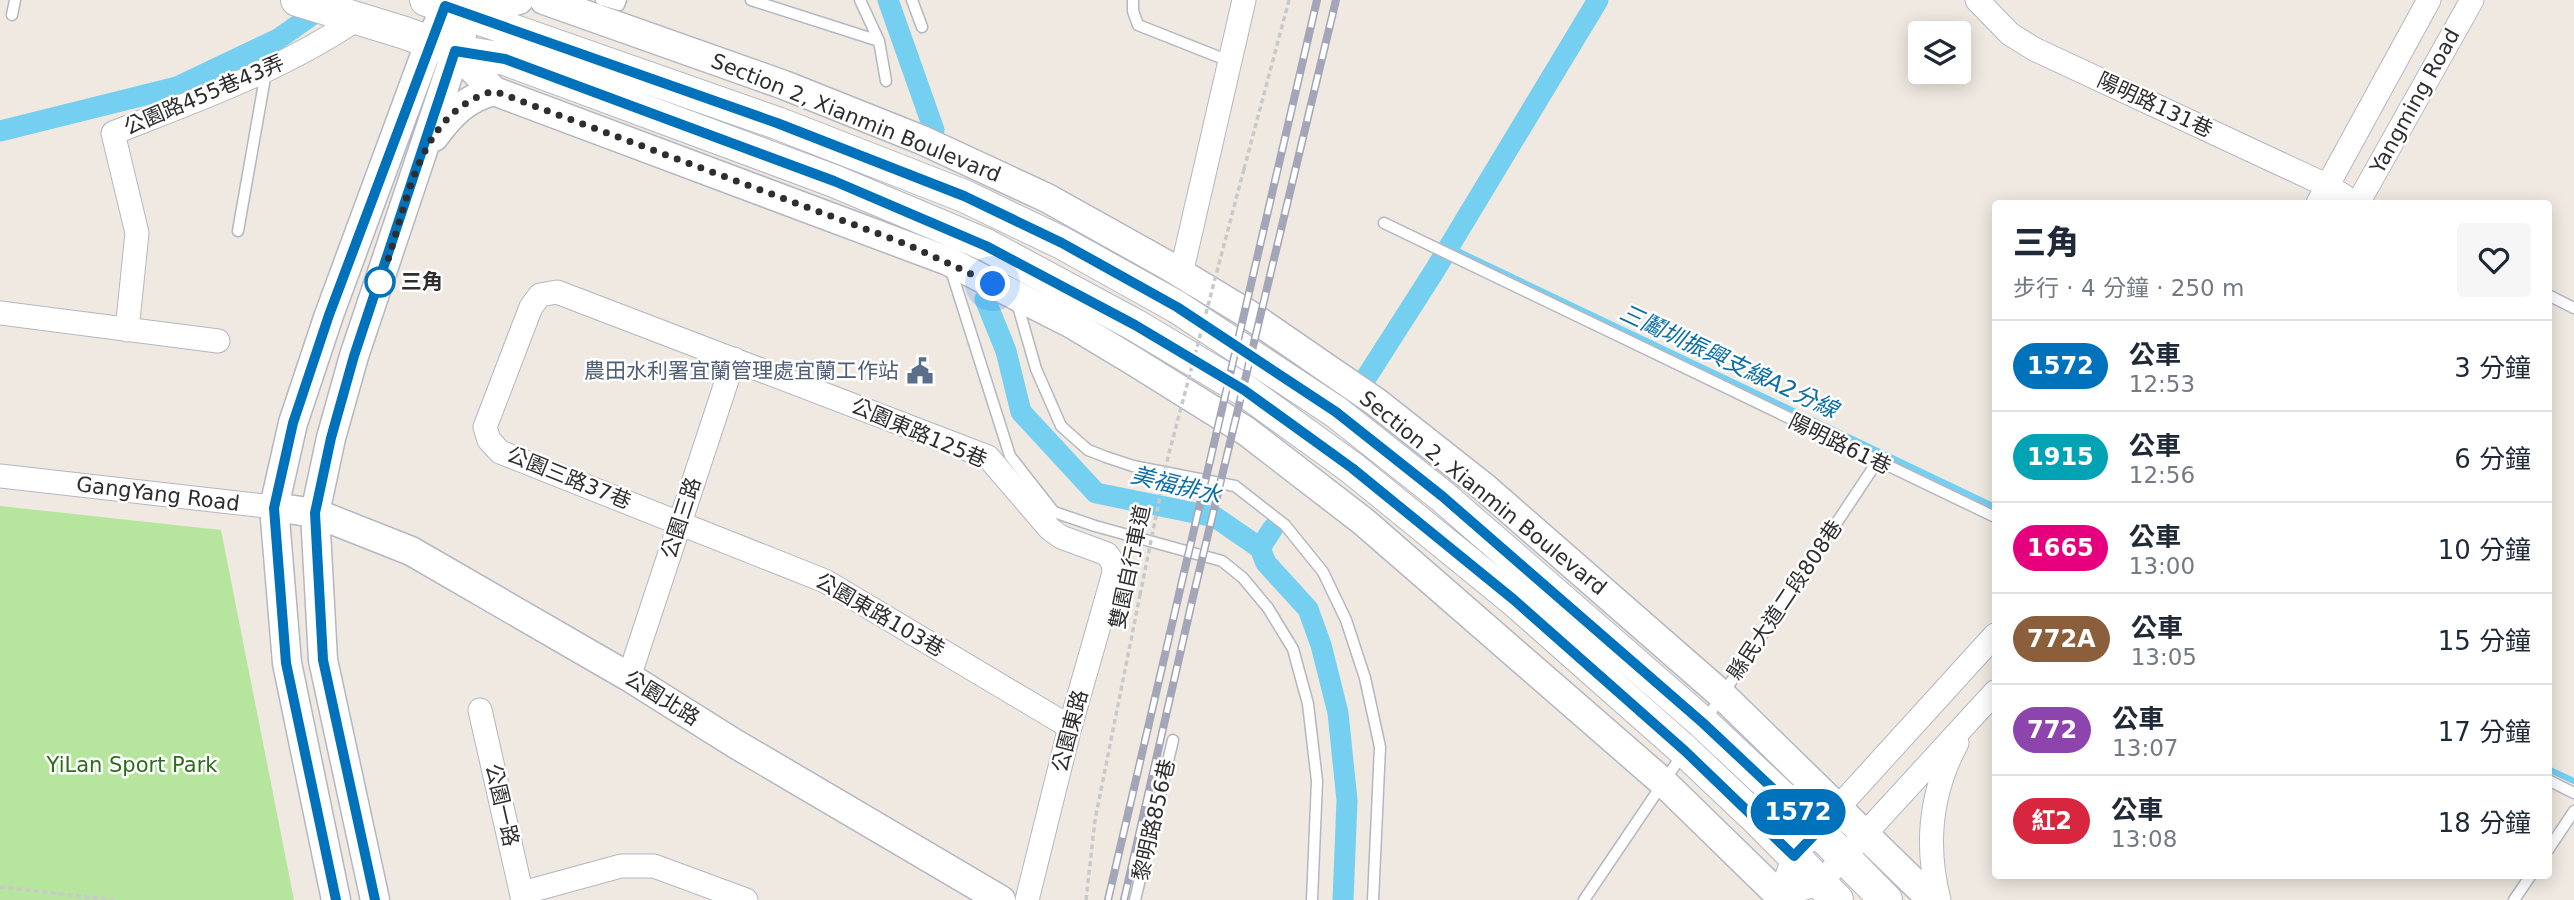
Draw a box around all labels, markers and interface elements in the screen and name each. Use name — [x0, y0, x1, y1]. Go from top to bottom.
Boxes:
map controls — [1908, 21, 1971, 84]
button: layers — [1908, 21, 1971, 84]
street label: Yangming Road — [2365, 24, 2465, 178]
street label: Section 2, Xianmin Boulevard — [708, 49, 1004, 187]
street label: 公園路455巷43弄 — [120, 50, 288, 140]
street label: 陽明路131巷 — [2094, 68, 2216, 142]
text: 三角 — [2013, 223, 2079, 262]
button: heart — [2457, 223, 2531, 297]
your location — [975, 266, 1010, 301]
marker: 三角 — [365, 267, 395, 297]
place label: 三角 — [401, 270, 443, 294]
text: 步行 · 4 分鐘 · 250 m — [2013, 275, 2244, 301]
water label: 三鬮圳振興支線A2分線 — [1616, 299, 1845, 424]
text: 公車 — [2129, 340, 2181, 370]
text: 1572 — [2027, 352, 2094, 380]
text: 3 分鐘 — [2454, 353, 2531, 383]
public building icon: 農田水利署宜蘭管理處宜蘭工作站 — [905, 356, 935, 386]
place label: 農田水利署宜蘭管理處宜蘭工作站 — [584, 359, 899, 383]
text: 12:53 — [2129, 371, 2195, 397]
street label: Section 2, Xianmin Boulevard — [1355, 386, 1611, 600]
street label: 公園東路125巷 — [848, 394, 990, 472]
street label: 陽明路61巷 — [1785, 409, 1895, 479]
text: 公車 — [2129, 431, 2181, 461]
street label: 公園三路37巷 — [503, 442, 635, 514]
text: 1915 — [2027, 443, 2094, 471]
text: 6 分鐘 — [2454, 444, 2531, 474]
water label: 美福排水 — [1128, 461, 1225, 509]
text: 12:56 — [2129, 462, 2195, 488]
street label: GangYang Road — [75, 472, 241, 516]
street label: 公園三路 — [657, 474, 705, 562]
street label: 雙園自行車道 — [1105, 503, 1155, 631]
street label: 縣民大道二段808巷 — [1723, 516, 1847, 684]
text: 公車 — [2129, 522, 2181, 552]
text: 1665 — [2027, 534, 2094, 562]
text: 10 分鐘 — [2438, 535, 2531, 565]
text: 13:00 — [2129, 553, 2195, 579]
street label: 公園東路103巷 — [811, 568, 949, 662]
text: 公車 — [2131, 613, 2183, 643]
text: 772A — [2027, 625, 2096, 653]
text: 15 分鐘 — [2438, 626, 2531, 656]
text: 13:05 — [2131, 644, 2197, 670]
street label: 公園北路 — [620, 666, 704, 730]
street label: 公園東路 — [1048, 687, 1092, 775]
text: 公車 — [2112, 704, 2164, 734]
text: 772 — [2027, 716, 2077, 744]
text: 17 分鐘 — [2438, 717, 2531, 747]
text: 13:07 — [2112, 735, 2178, 761]
park label: YiLan Sport Park — [46, 753, 218, 777]
street label: 黎明路856巷 — [1128, 757, 1180, 883]
street label: 公園一路 — [481, 761, 523, 849]
line badge: 1572 — [1749, 789, 1847, 835]
text: 公車 — [2111, 795, 2163, 825]
text: 1572 — [1765, 798, 1831, 826]
text: 紅2 — [2031, 807, 2072, 835]
text: 18 分鐘 — [2438, 808, 2531, 838]
text: 13:08 — [2111, 826, 2177, 852]

